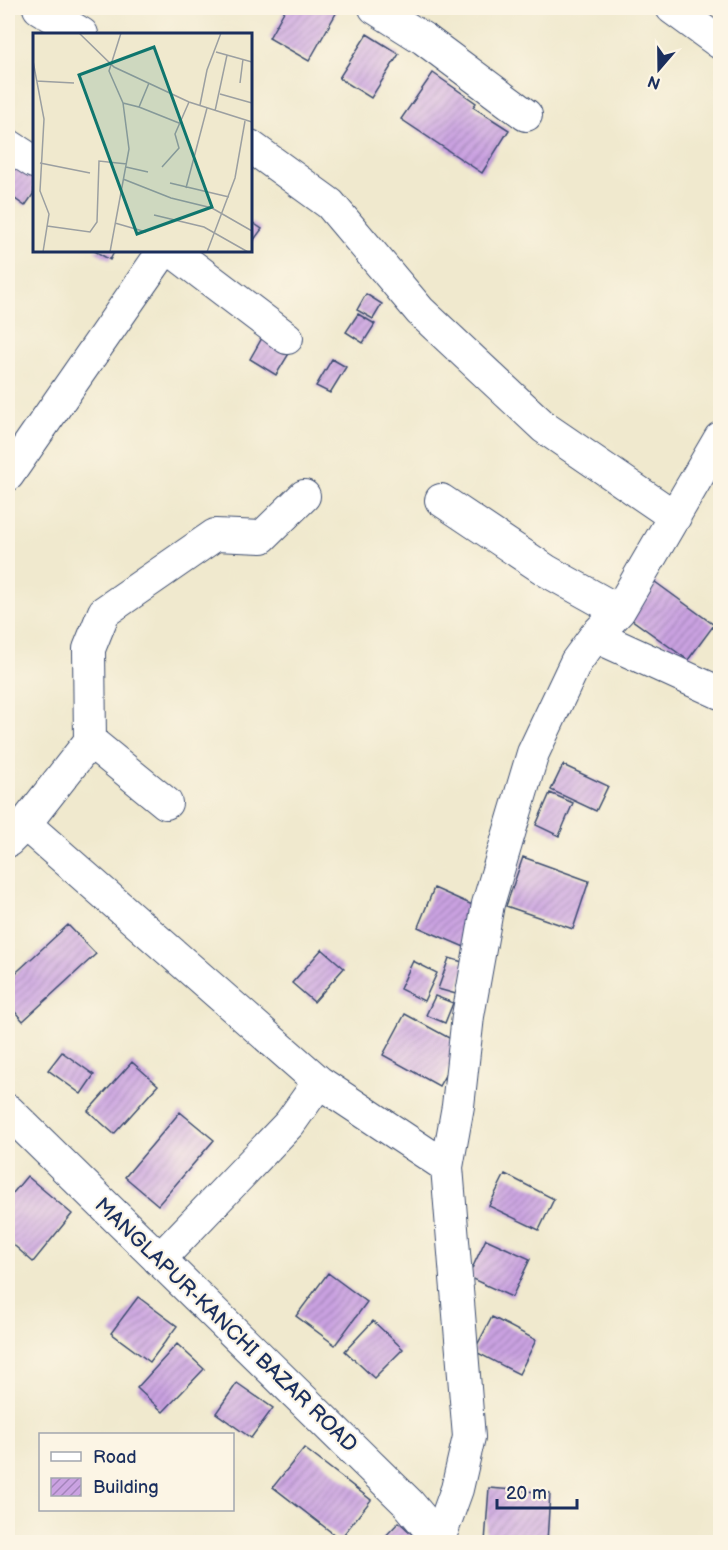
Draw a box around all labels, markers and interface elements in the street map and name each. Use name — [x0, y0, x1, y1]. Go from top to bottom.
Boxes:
inset map — [33, 33, 252, 252]
north arrow — [629, 39, 689, 99]
text: N — [645, 71, 663, 93]
street label: MANGLAPUR-KANCHI BAZAR ROAD — [90, 1193, 362, 1457]
legend — [39, 1433, 234, 1511]
text: Road — [93, 1447, 137, 1468]
scale bar — [497, 1472, 576, 1510]
text: Building — [93, 1477, 159, 1498]
text: 20 m — [506, 1483, 547, 1504]

